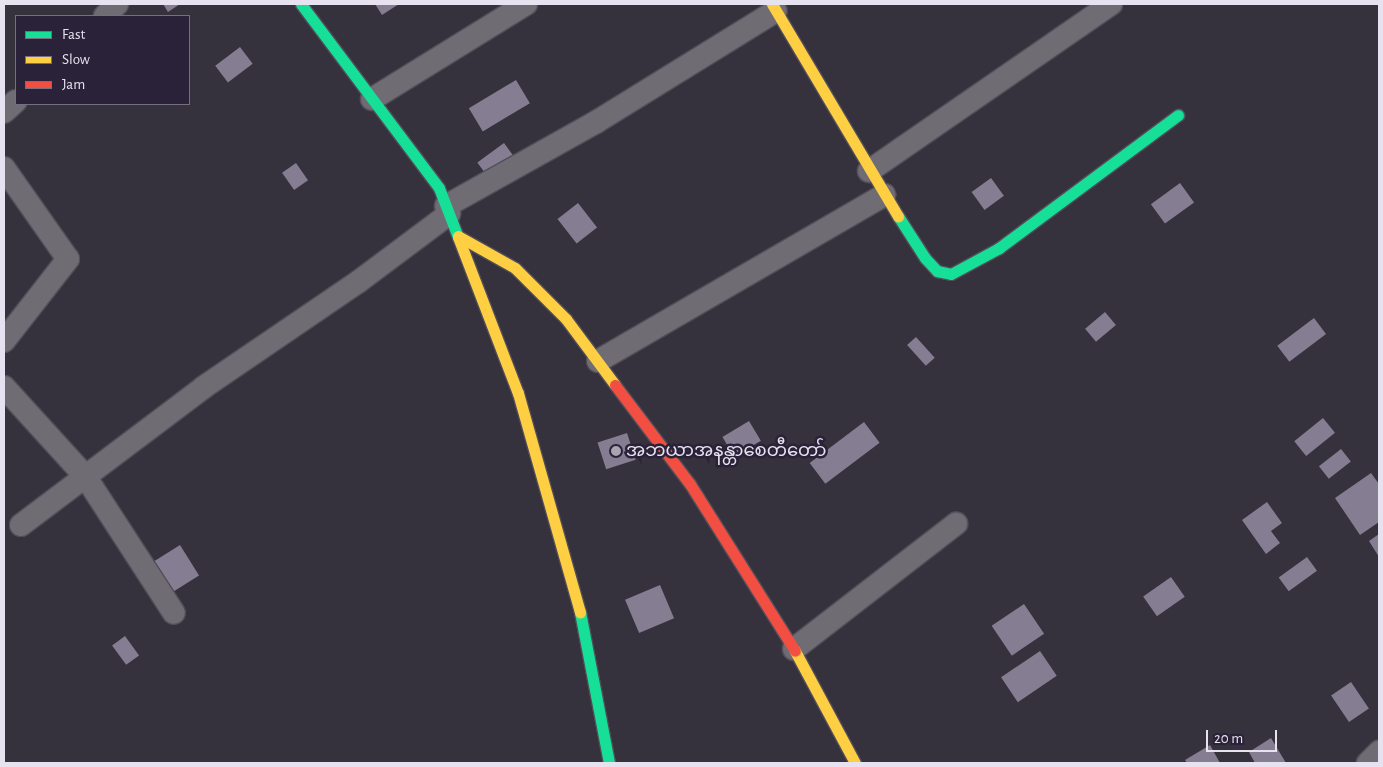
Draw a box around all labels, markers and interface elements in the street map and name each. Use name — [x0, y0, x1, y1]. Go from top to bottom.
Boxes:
legend — [15, 15, 190, 105]
text: Fast — [62, 27, 85, 42]
text: Slow — [62, 52, 90, 67]
text: Jam — [62, 77, 85, 92]
place label: အဘယာအနန္တာစေတီတော် — [626, 440, 827, 462]
marker: အဘယာအနန္တာစေတီတော် — [610, 445, 622, 457]
scale bar — [1208, 720, 1279, 752]
text: 20 m — [1214, 731, 1243, 746]

